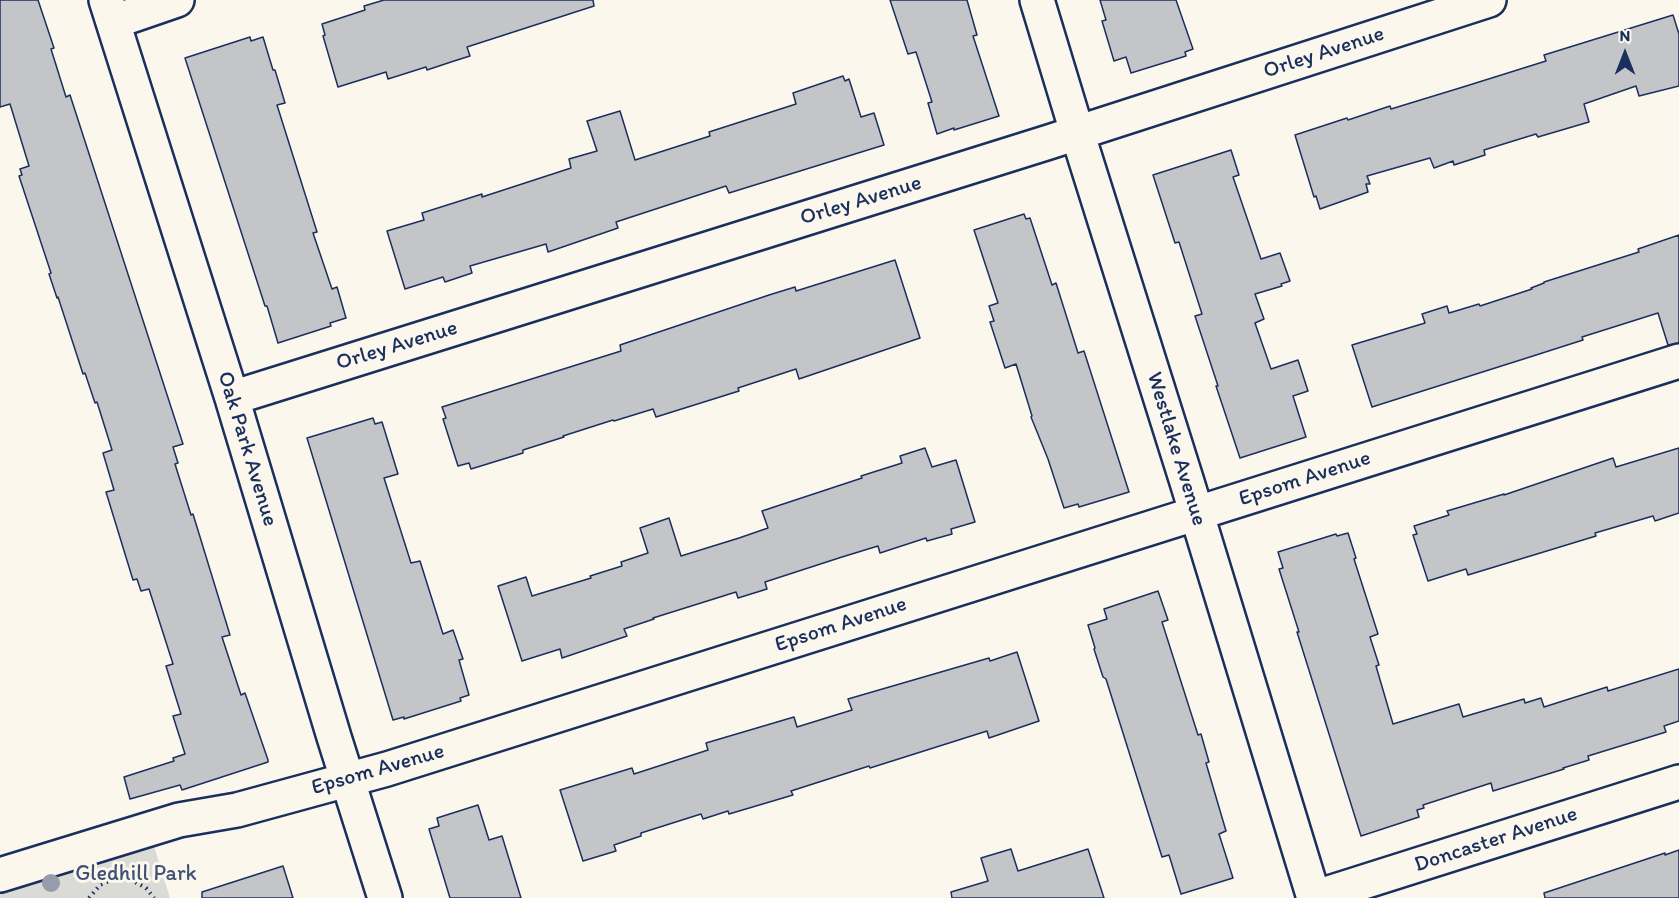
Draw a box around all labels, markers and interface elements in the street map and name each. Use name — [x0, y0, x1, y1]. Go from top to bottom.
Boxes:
street label: Orley Avenue — [1260, 21, 1388, 85]
north arrow — [1595, 24, 1655, 84]
text: N — [1620, 26, 1630, 45]
street label: Orley Avenue — [797, 170, 925, 232]
street label: Orley Avenue — [333, 315, 461, 377]
street label: Oak Park Avenue — [211, 368, 283, 530]
street label: Westlake Avenue — [1140, 369, 1212, 529]
street label: Epsom Avenue — [1236, 445, 1374, 513]
street label: Epsom Avenue — [772, 591, 910, 659]
street label: Epsom Avenue — [309, 738, 447, 802]
street label: Doncaster Avenue — [1411, 801, 1581, 879]
park label: Gledhill Park — [75, 861, 197, 887]

